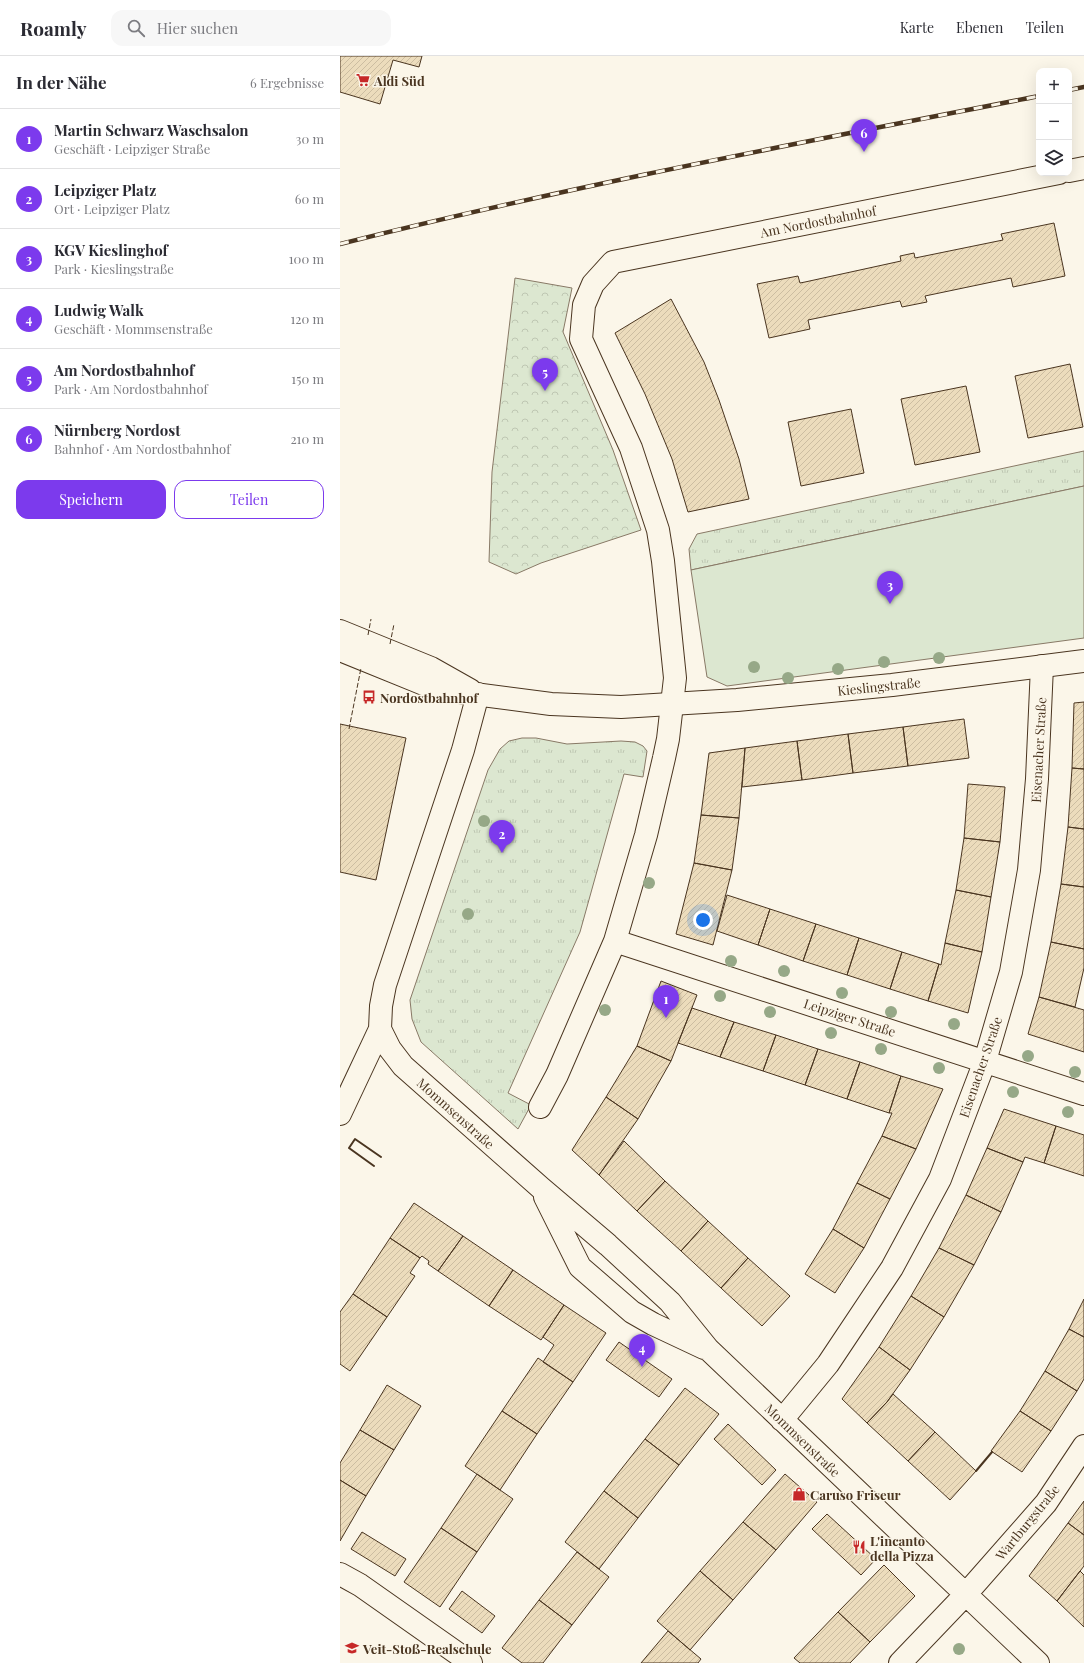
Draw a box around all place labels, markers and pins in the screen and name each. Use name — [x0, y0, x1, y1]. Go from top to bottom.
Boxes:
supermarket icon: Aldi Süd — [355, 72, 371, 88]
place label: Aldi Süd — [373, 72, 425, 89]
pin: 6 — [851, 119, 877, 152]
pin: 5 — [532, 358, 558, 391]
pin: 3 — [877, 571, 903, 604]
bus stop icon: Nordostbahnhof — [361, 689, 377, 705]
place label: Nordostbahnhof — [380, 689, 480, 706]
pin: 2 — [489, 820, 515, 853]
pin: 1 — [653, 985, 679, 1018]
pin: 4 — [629, 1334, 655, 1367]
shop icon: Caruso Friseur — [791, 1486, 807, 1502]
place label: Caruso Friseur — [810, 1486, 901, 1503]
place label: L'incanto della Pizza — [870, 1532, 934, 1564]
restaurant icon: L'incanto della Pizza — [851, 1539, 867, 1555]
school or university icon: Veit-Stoß-Realschule — [344, 1640, 360, 1656]
place label: Veit-Stoß-Realschule — [362, 1640, 492, 1657]

